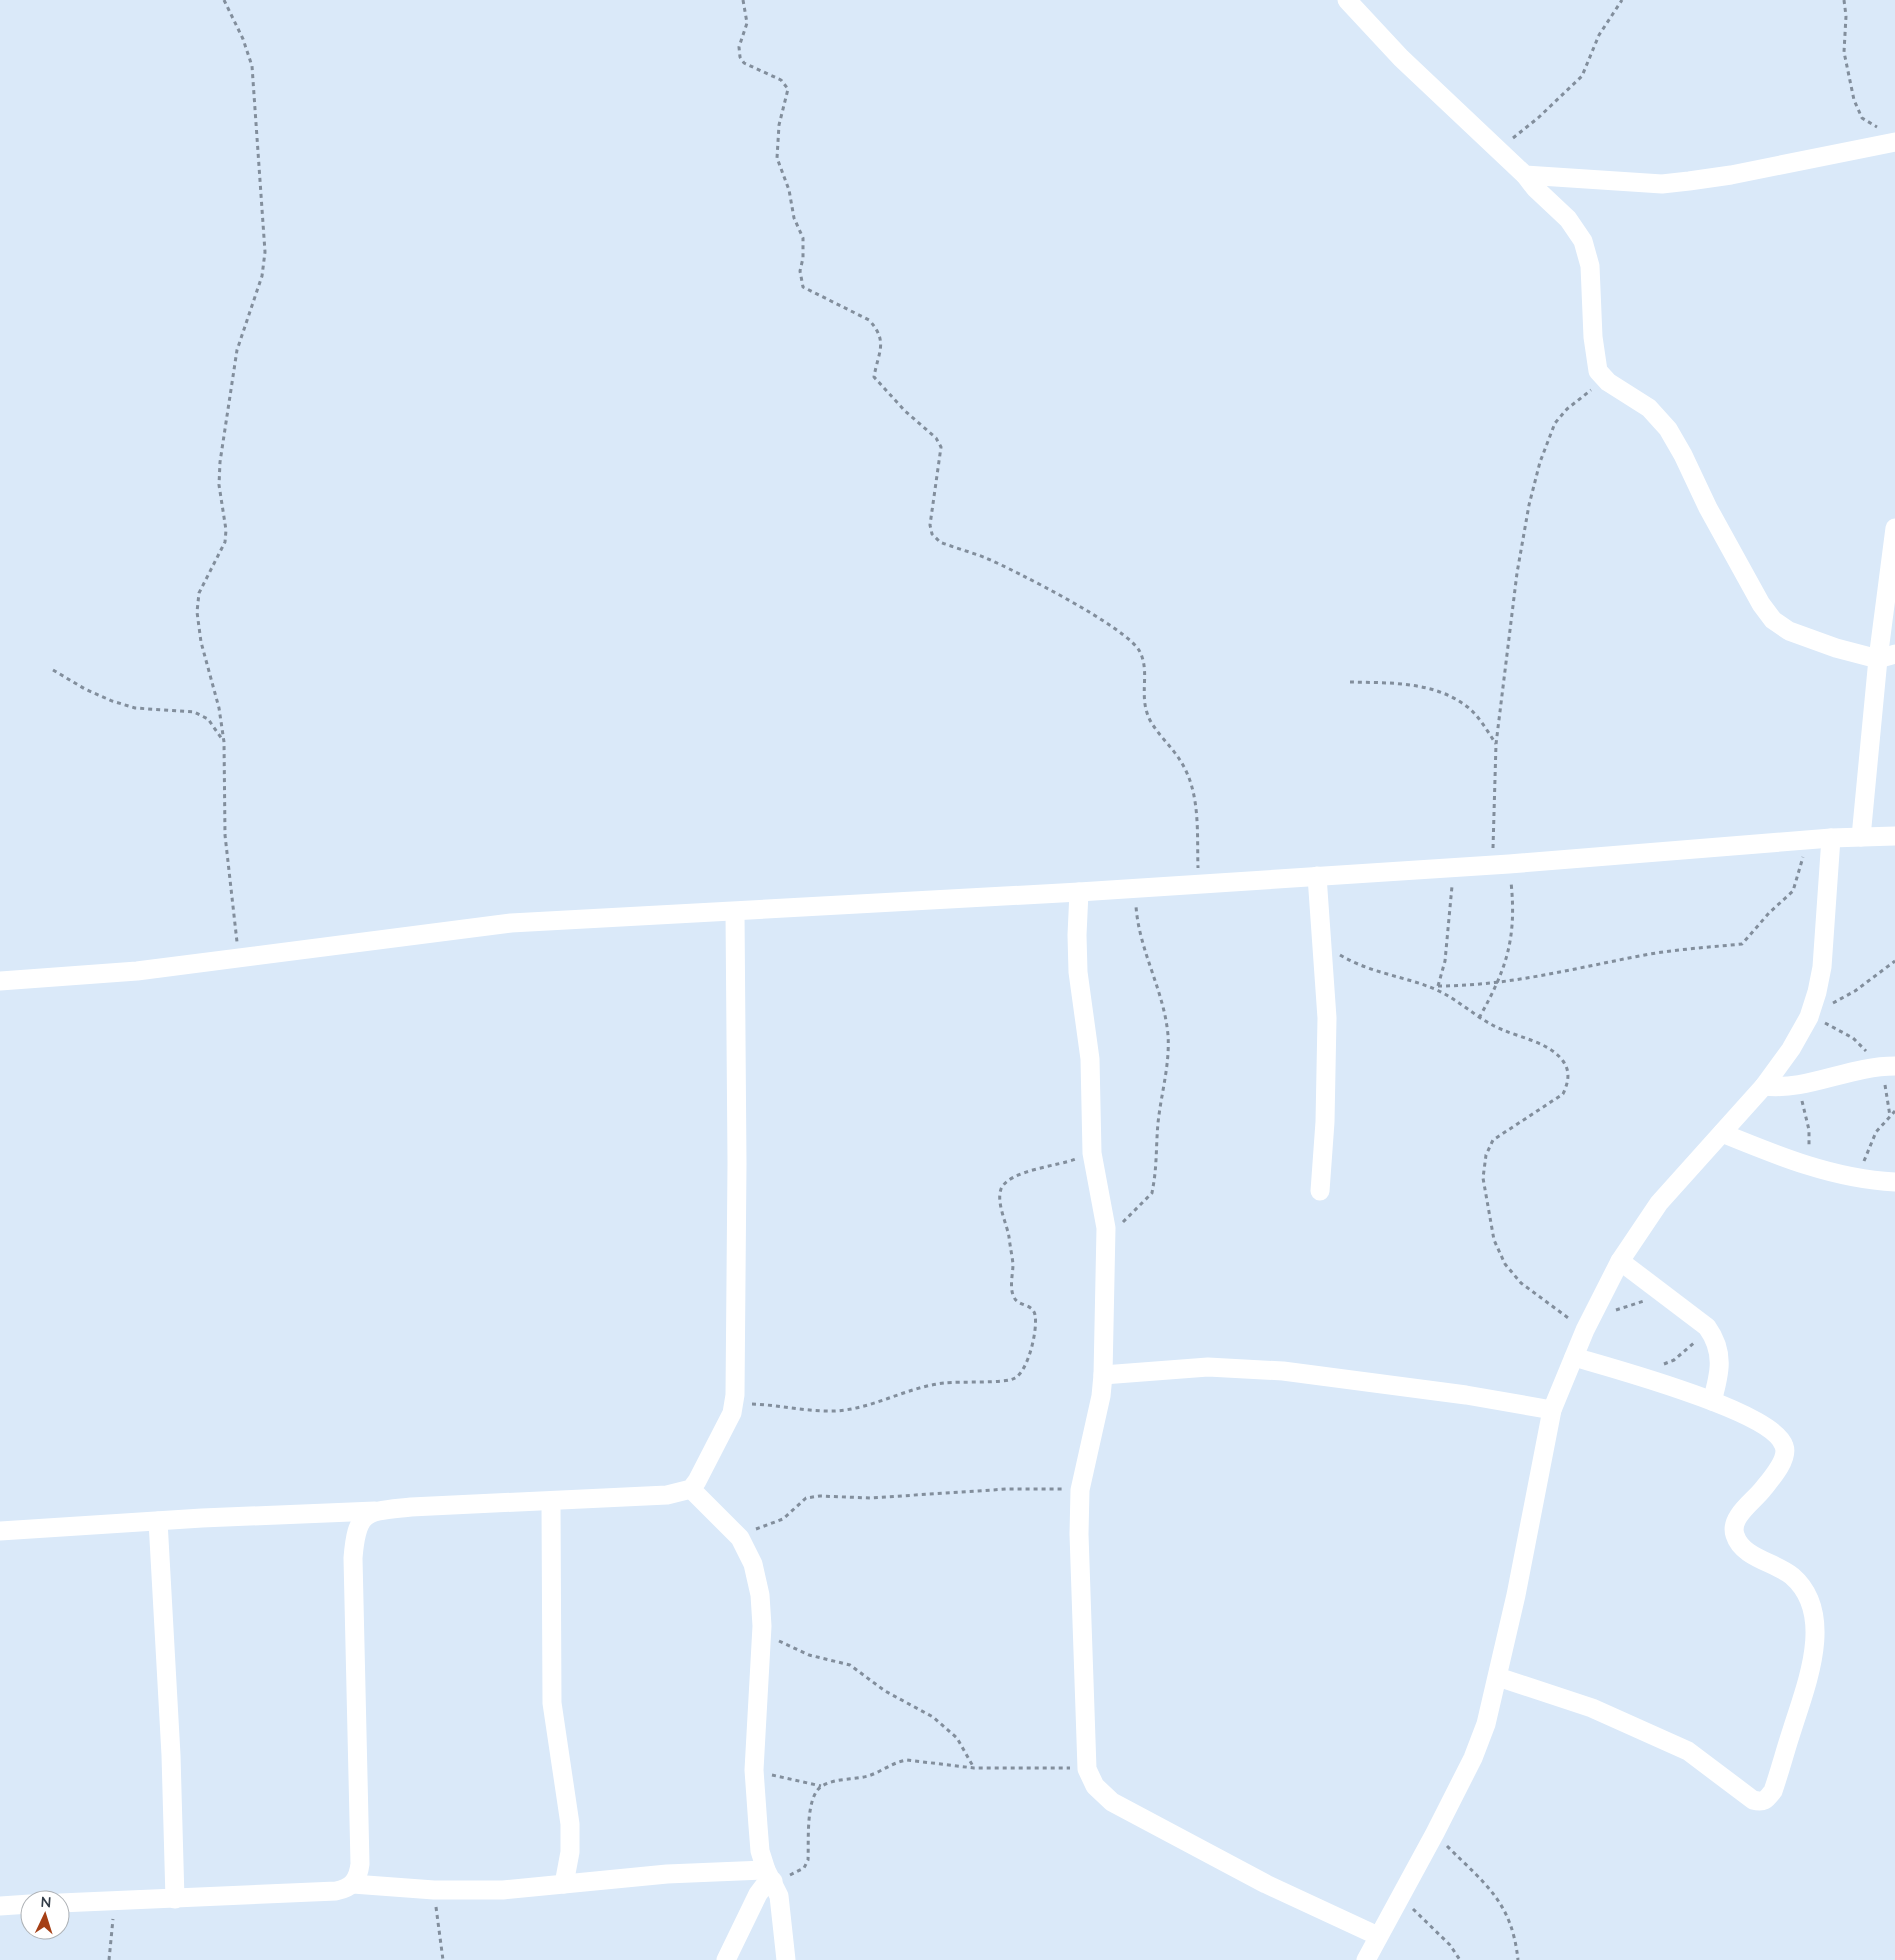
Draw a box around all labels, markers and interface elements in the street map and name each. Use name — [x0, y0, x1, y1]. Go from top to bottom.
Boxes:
north arrow — [20, 1890, 70, 1940]
text: N — [40, 1893, 52, 1910]

